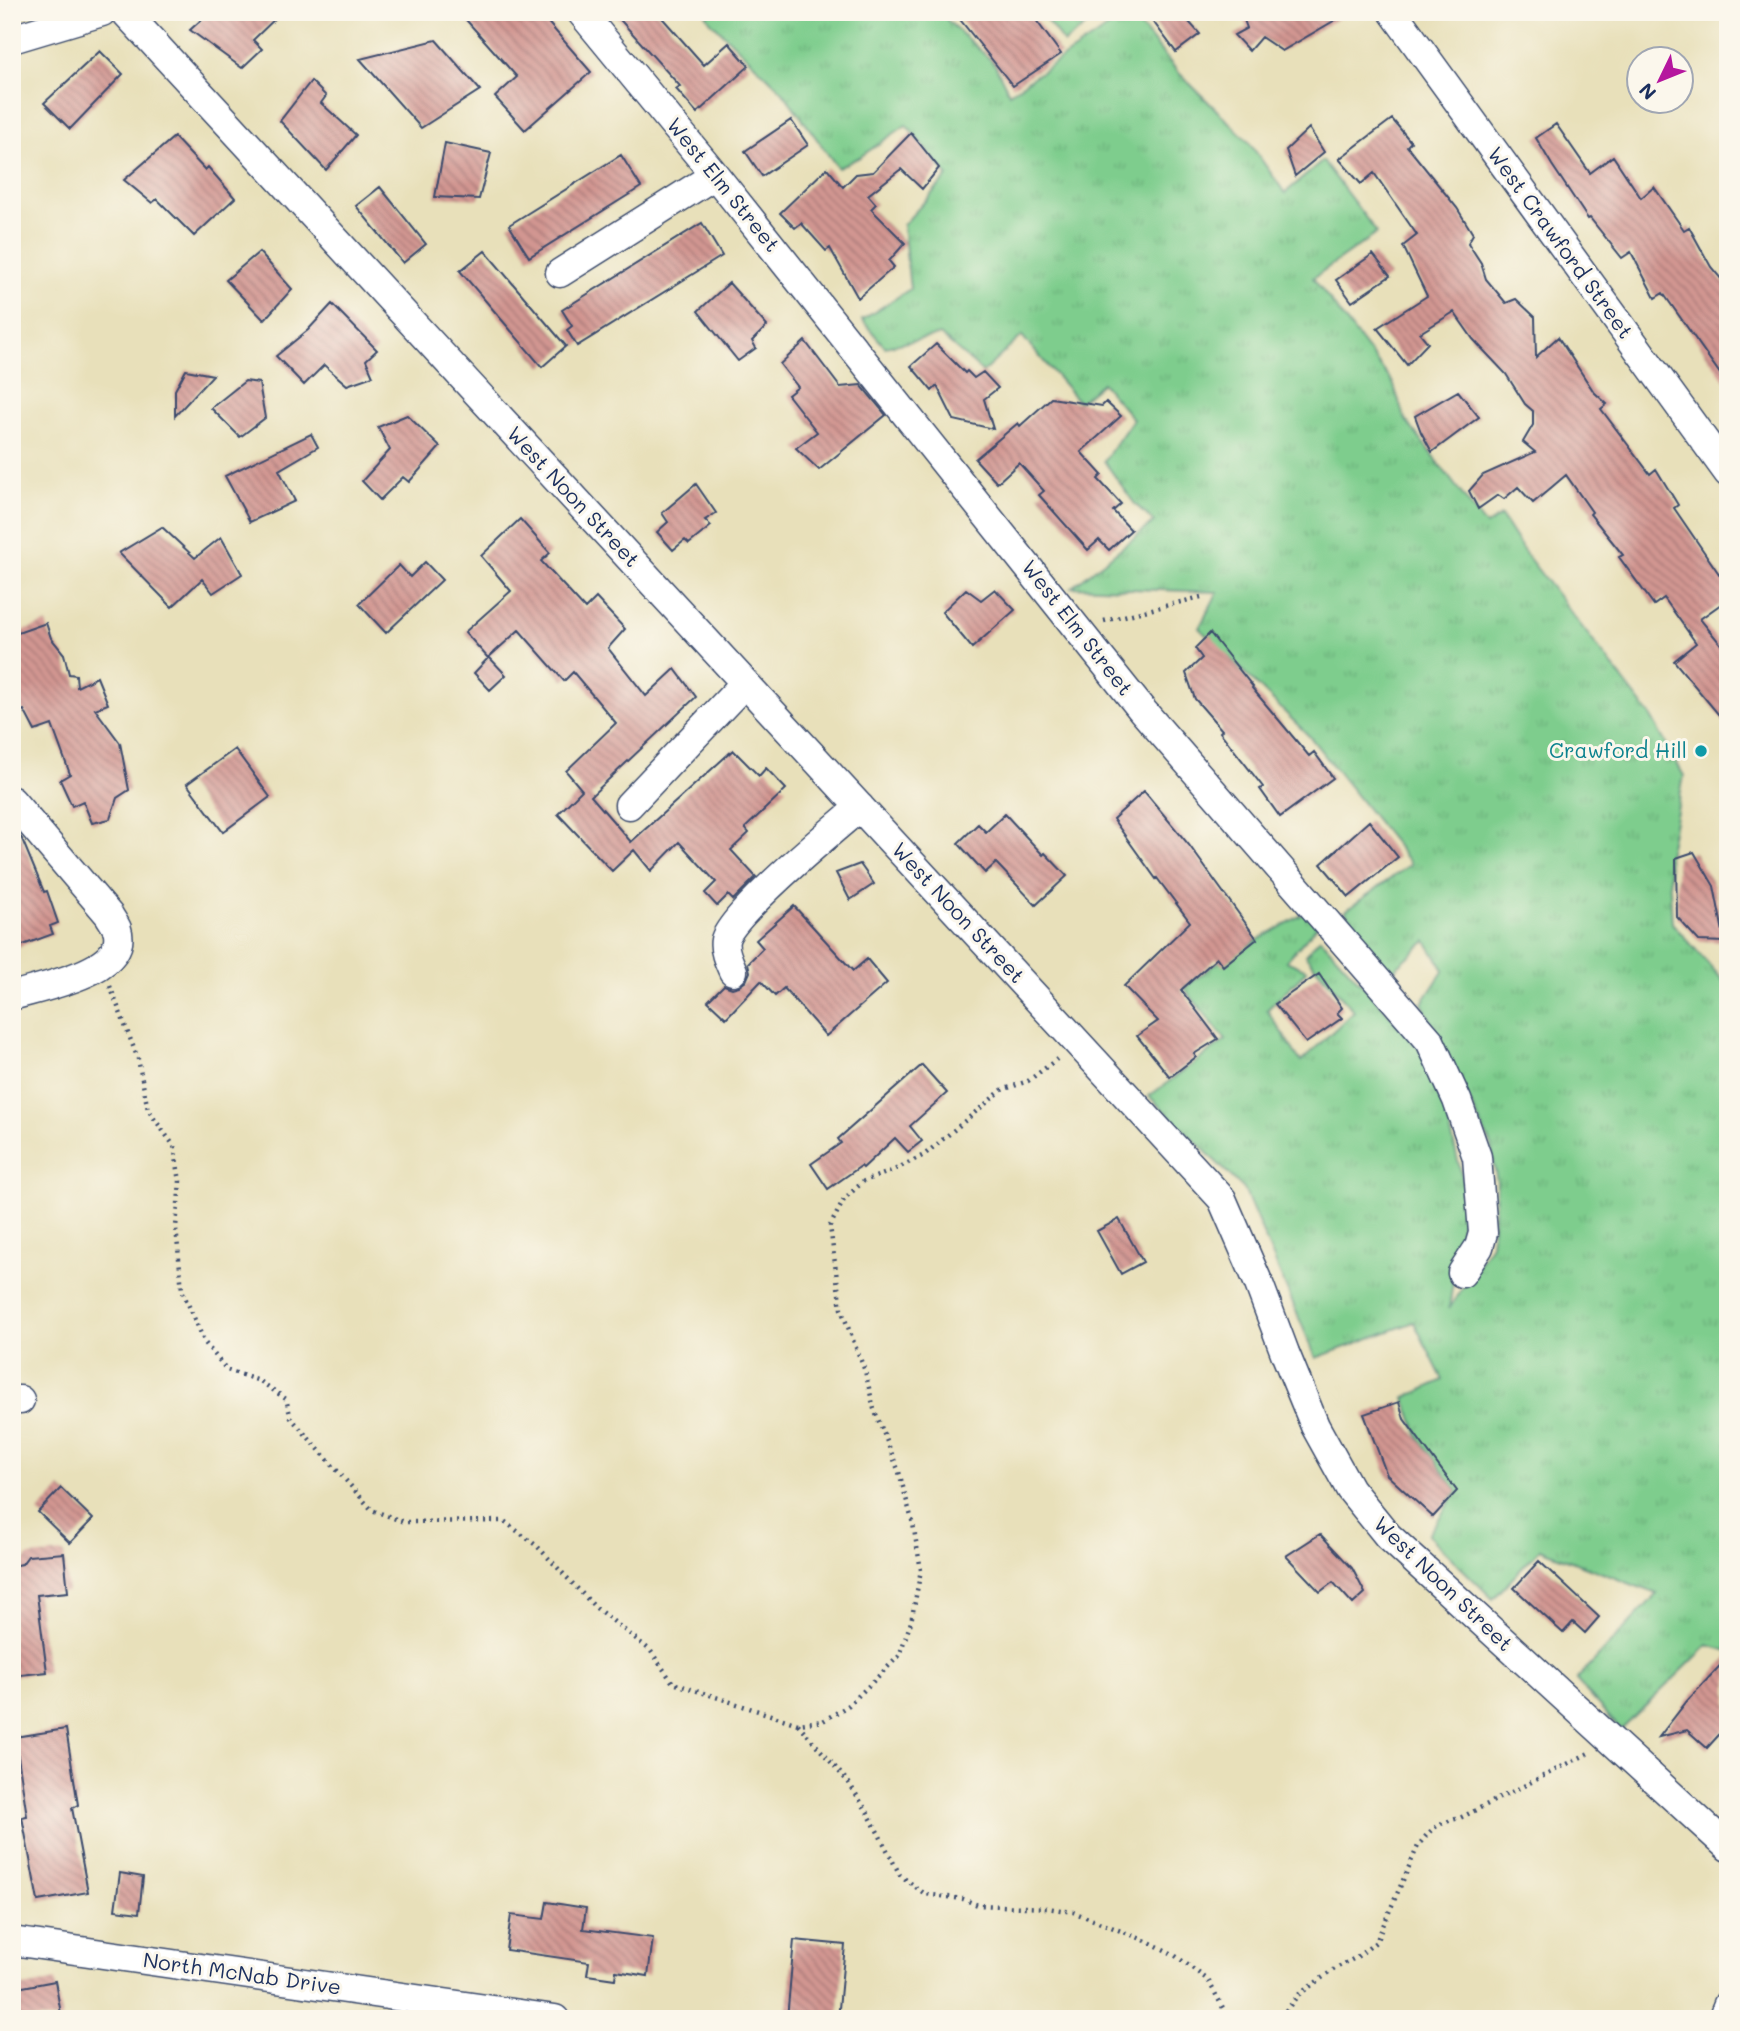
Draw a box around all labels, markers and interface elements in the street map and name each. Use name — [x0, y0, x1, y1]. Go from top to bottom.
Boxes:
north arrow — [1624, 46, 1694, 116]
text: N — [1633, 78, 1661, 106]
street label: West Elm Street — [662, 111, 787, 257]
street label: West Crawford Street — [1483, 141, 1640, 343]
street label: West Noon Street — [502, 420, 646, 572]
street label: West Elm Street — [1017, 554, 1140, 700]
place label: Crawford Hill — [1549, 736, 1687, 763]
marker: Crawford Hill — [1693, 743, 1709, 759]
street label: West Noon Street — [887, 836, 1031, 988]
street label: West Noon Street — [1369, 1510, 1519, 1656]
street label: North McNab Drive — [142, 1945, 343, 2000]

